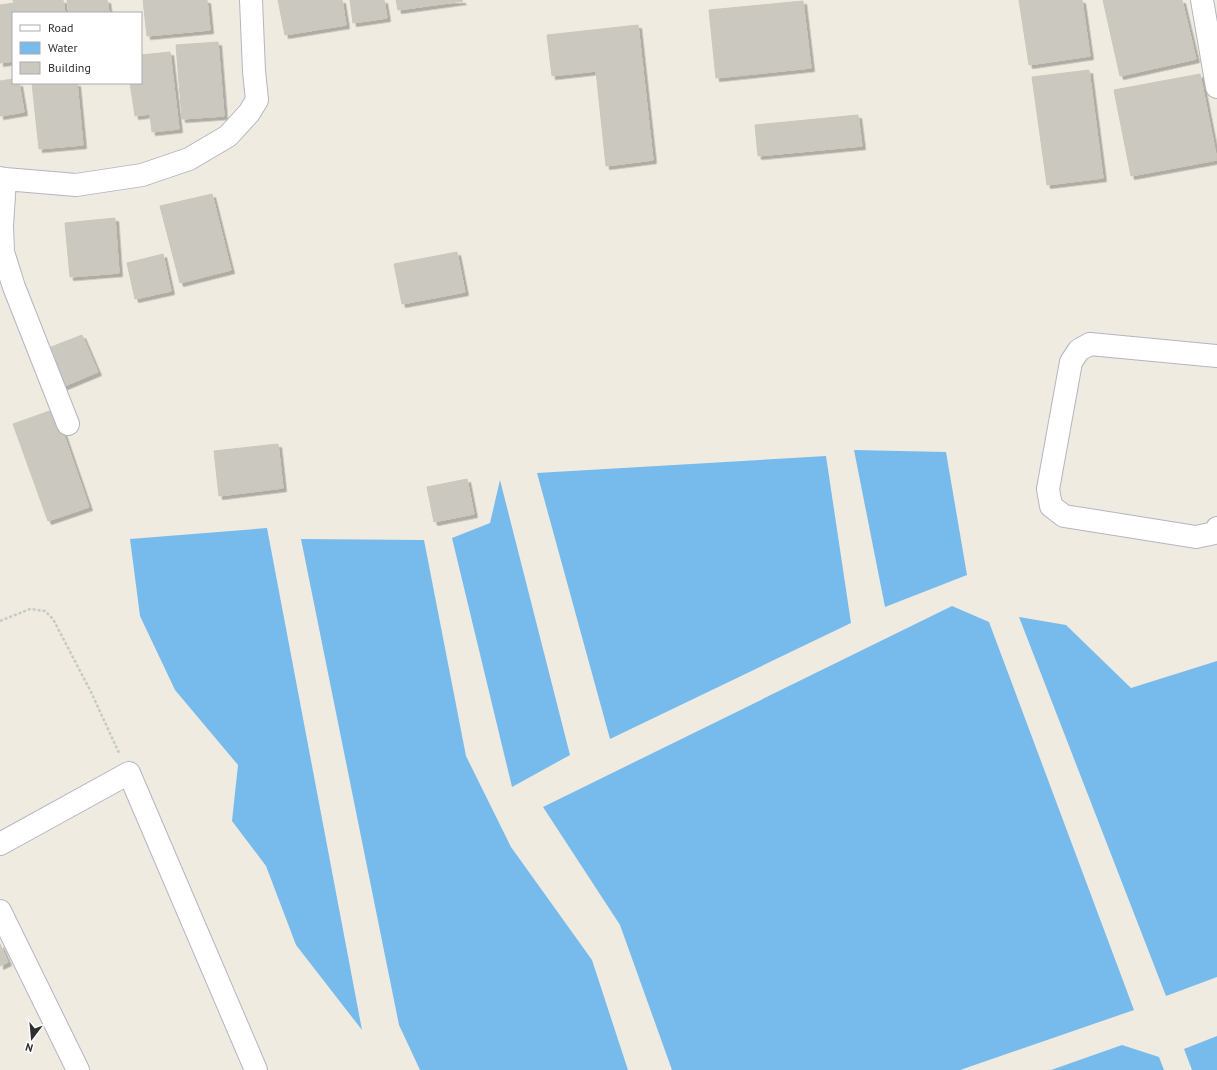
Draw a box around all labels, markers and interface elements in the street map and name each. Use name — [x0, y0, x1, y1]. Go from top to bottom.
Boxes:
legend — [12, 12, 142, 84]
text: Road — [48, 20, 73, 35]
text: Water — [48, 40, 78, 55]
text: Building — [48, 60, 91, 75]
north arrow — [12, 1018, 52, 1058]
text: N — [24, 1040, 35, 1055]

